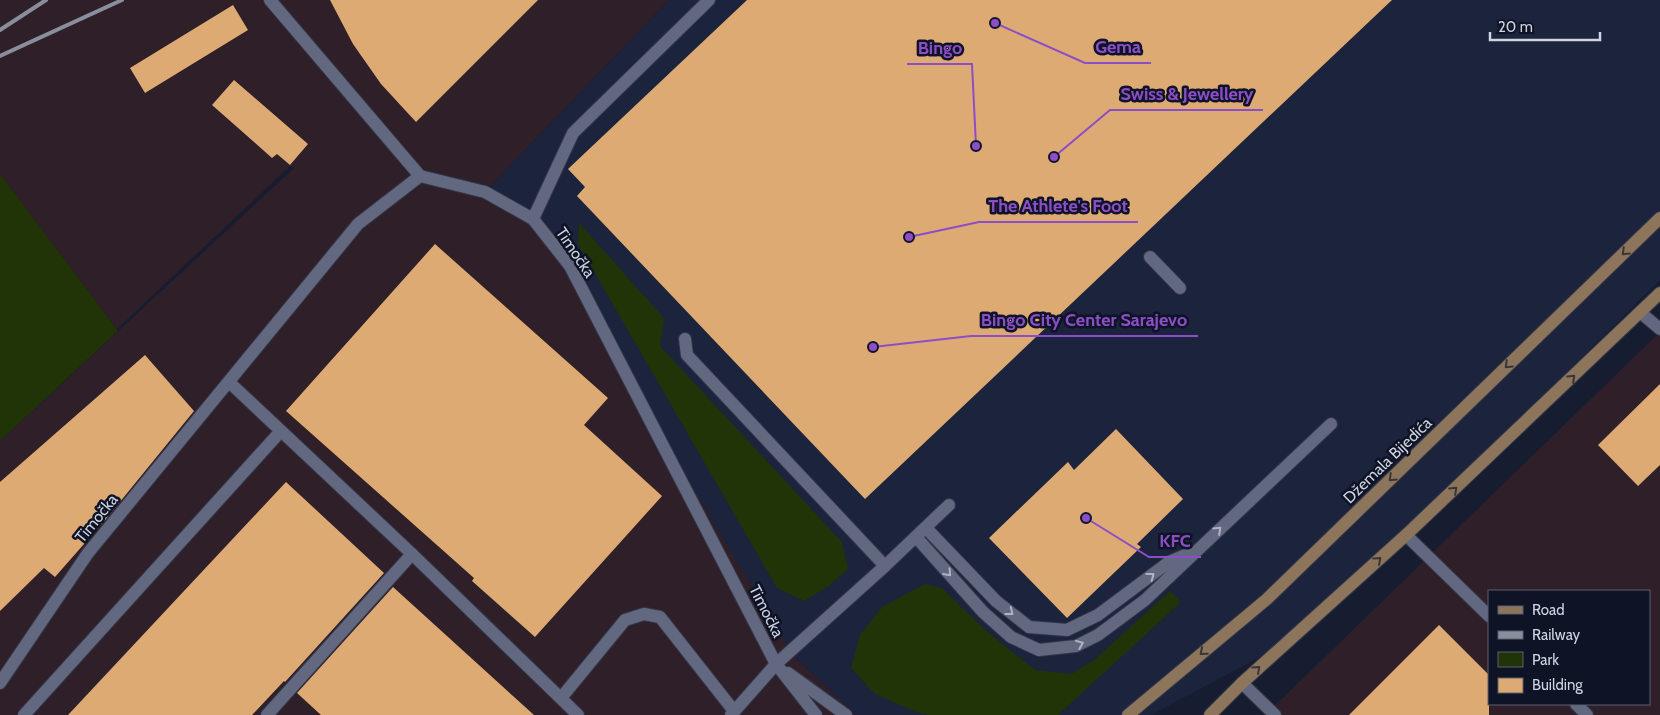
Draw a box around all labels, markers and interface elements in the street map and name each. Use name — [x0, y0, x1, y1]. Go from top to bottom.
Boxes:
scale bar — [1490, 10, 1600, 42]
text: 20 m — [1498, 18, 1533, 36]
callout: Gema — [1085, 30, 1151, 63]
callout: Bingo — [907, 31, 972, 64]
text: Gema — [1095, 36, 1141, 58]
text: Bingo — [918, 37, 962, 59]
callout: Swiss & Jewellery — [1110, 77, 1263, 110]
text: Swiss & Jewellery — [1121, 83, 1254, 105]
callout: The Athlete's Foot — [979, 189, 1138, 222]
text: The Athlete's Foot — [988, 195, 1128, 217]
street label: Timočka — [552, 223, 599, 281]
one-way arrow — [1622, 246, 1631, 255]
callout: Bingo City Center Sarajevo — [971, 303, 1198, 336]
text: Bingo City Center Sarajevo — [981, 309, 1187, 331]
one-way arrow — [1505, 360, 1514, 369]
one-way arrow — [1567, 375, 1576, 384]
street label: Džemala Bijedića — [1339, 413, 1436, 507]
one-way arrow — [1388, 473, 1397, 482]
one-way arrow — [1449, 487, 1458, 496]
street label: Timočka — [71, 490, 122, 546]
callout: KFC — [1149, 524, 1201, 557]
one-way arrow — [1213, 527, 1222, 536]
text: KFC — [1159, 530, 1191, 552]
one-way arrow — [1373, 557, 1382, 566]
one-way arrow — [943, 568, 952, 577]
one-way arrow — [1145, 573, 1154, 582]
street label: Timočka — [745, 582, 788, 641]
legend — [1488, 590, 1650, 705]
text: Road — [1532, 601, 1565, 619]
one-way arrow — [1004, 606, 1013, 614]
text: Railway — [1532, 626, 1581, 644]
one-way arrow — [1075, 639, 1084, 650]
one-way arrow — [1200, 647, 1209, 655]
text: Park — [1532, 651, 1559, 669]
one-way arrow — [1252, 666, 1261, 675]
text: Building — [1532, 676, 1583, 694]

